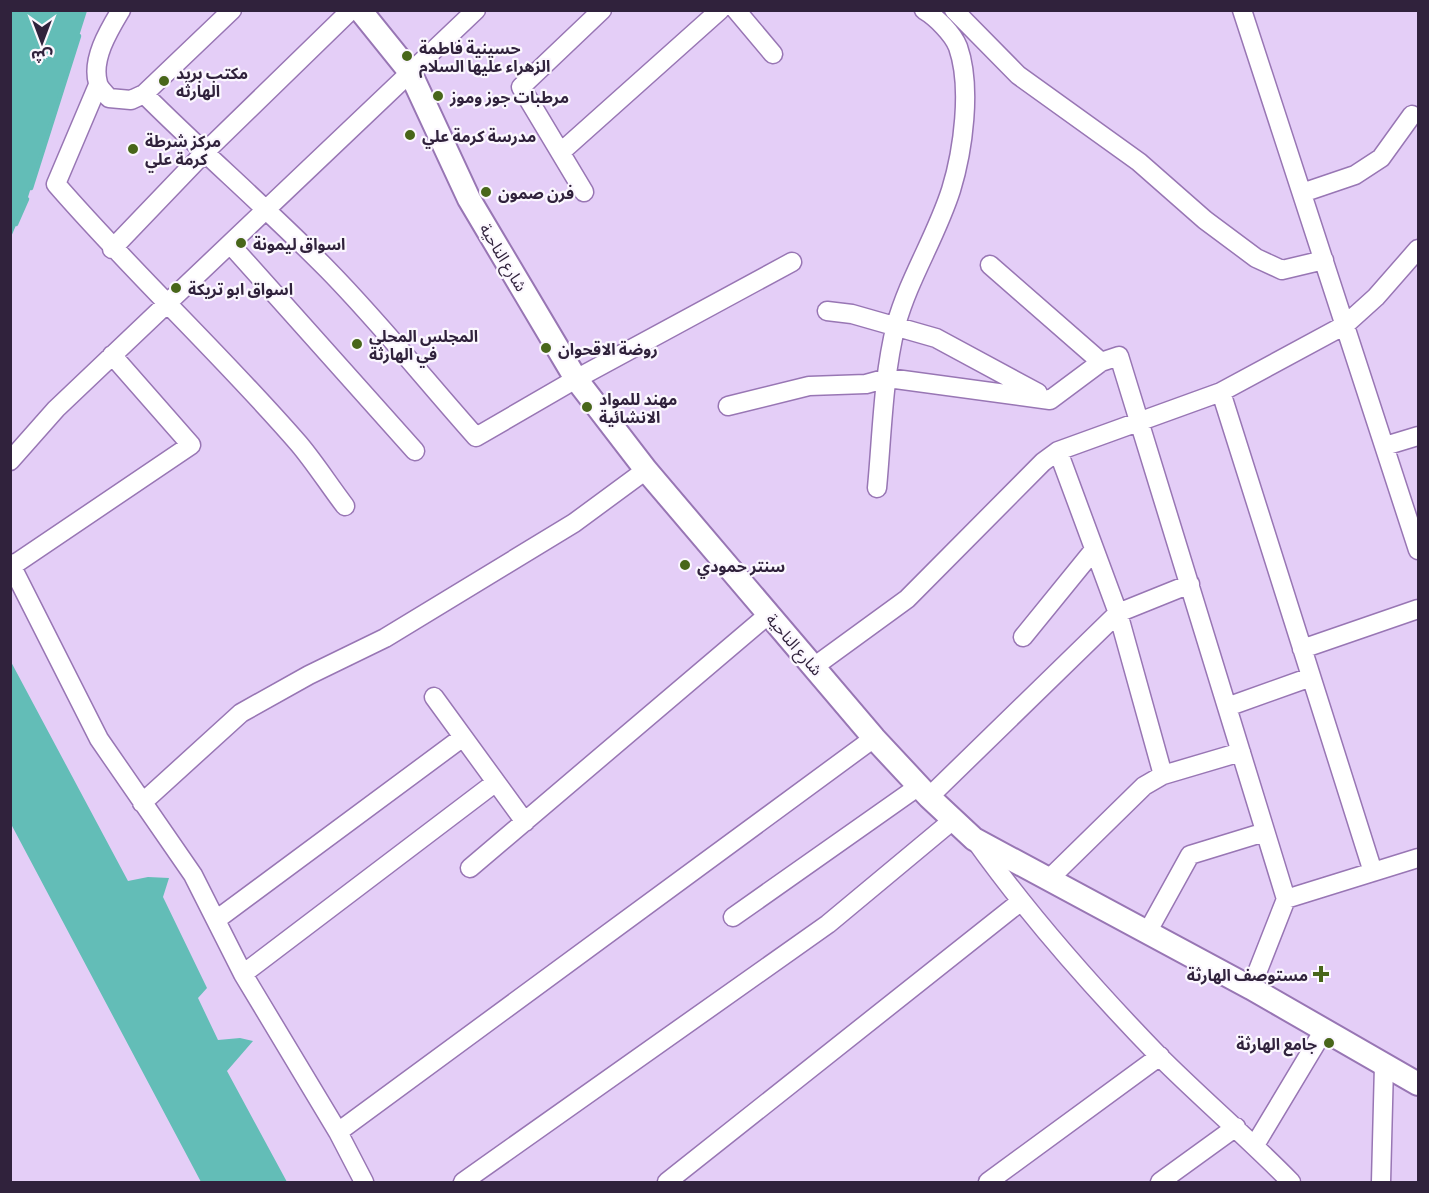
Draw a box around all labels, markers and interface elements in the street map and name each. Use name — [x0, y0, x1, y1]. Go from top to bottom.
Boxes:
north arrow — [12, 12, 72, 72]
place label: حسينية فاطمة الزهراء عليها السلام — [419, 38, 550, 78]
text: ش — [31, 47, 53, 67]
marker: حسينية فاطمة الزهراء عليها السلام — [400, 49, 414, 63]
place label: مكتب بريد الهارثه — [176, 63, 248, 101]
marker: مكتب بريد الهارثه — [157, 74, 171, 88]
place label: مرطبات جوز وموز — [449, 87, 569, 107]
marker: مرطبات جوز وموز — [431, 89, 445, 103]
place label: مدرسة كرمة علي — [422, 126, 536, 149]
marker: مدرسة كرمة علي — [403, 128, 417, 142]
place label: مركز شرطة كرمة علي — [145, 131, 221, 172]
marker: مركز شرطة كرمة علي — [126, 142, 140, 156]
place label: فرن صمون — [498, 183, 574, 203]
marker: فرن صمون — [479, 185, 493, 199]
street label: شارع الناحية — [473, 220, 532, 296]
place label: اسواق ليمونة — [253, 234, 345, 254]
marker: اسواق ليمونة — [234, 236, 248, 250]
place label: اسواق ابو تريكة — [188, 279, 293, 299]
marker: اسواق ابو تريكة — [169, 281, 183, 295]
place label: المجلس المحلي في الهارثة — [369, 326, 478, 367]
marker: المجلس المحلي في الهارثة — [350, 337, 364, 351]
place label: روضة الاقحوان — [558, 339, 658, 359]
marker: روضة الاقحوان — [539, 341, 553, 355]
place label: مهند للمواد الانشائية — [599, 389, 677, 427]
marker: مهند للمواد الانشائية — [580, 400, 594, 414]
place label: سنتر حمودي — [697, 556, 785, 579]
marker: سنتر حمودي — [678, 558, 692, 572]
street label: شارع الناحية — [760, 609, 827, 681]
place label: مستوصف الهارثة — [1187, 965, 1308, 985]
marker: مستوصف الهارثة — [1312, 965, 1330, 983]
place label: جامع الهارثة — [1236, 1034, 1317, 1057]
marker: جامع الهارثة — [1322, 1036, 1336, 1050]

